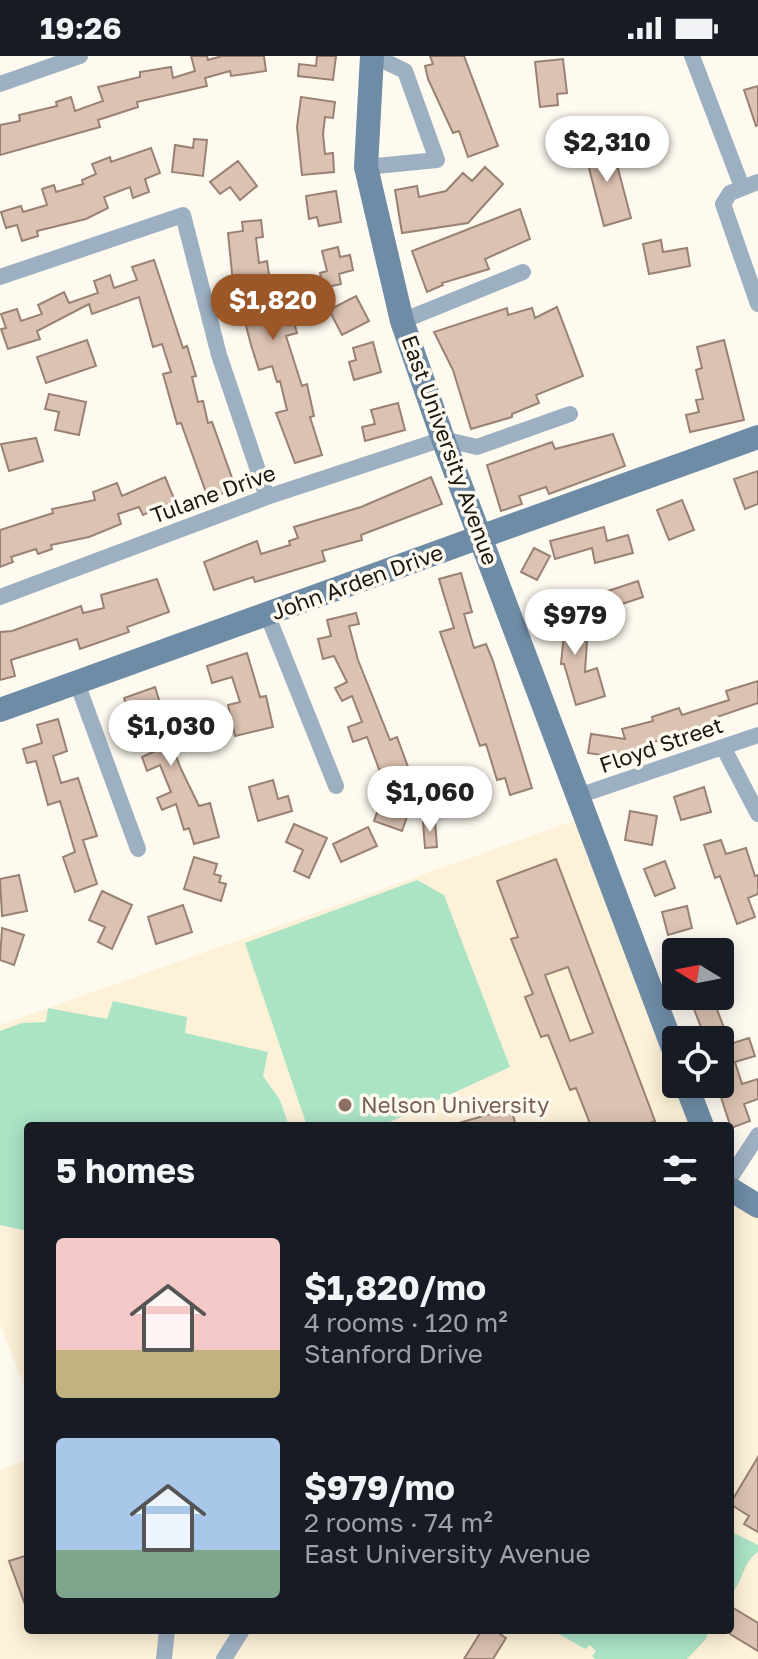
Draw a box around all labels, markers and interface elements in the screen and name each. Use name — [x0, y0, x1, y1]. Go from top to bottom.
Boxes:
text: 19:26 — [40, 10, 121, 46]
pin: $2,310 — [542, 116, 672, 184]
text: $2,310 — [563, 126, 651, 157]
pin: $1,820 — [208, 274, 338, 342]
text: $1,820 — [229, 284, 317, 315]
street label: East University Avenue — [396, 331, 505, 568]
street label: Tulane Drive — [147, 458, 279, 529]
street label: John Arden Drive — [267, 538, 446, 625]
pin: $979 — [528, 589, 622, 657]
text: $979 — [543, 599, 607, 630]
pin: $1,030 — [106, 700, 236, 768]
text: $1,030 — [127, 710, 215, 741]
street label: Floyd Street — [596, 711, 726, 778]
pin: $1,060 — [365, 766, 495, 834]
text: $1,060 — [385, 776, 475, 807]
north arrow — [662, 938, 734, 1010]
map controls — [662, 938, 734, 1098]
button: locate — [662, 1026, 734, 1098]
place label: Nelson University — [361, 1091, 549, 1118]
marker: Nelson University — [336, 1096, 354, 1114]
icon: filters — [658, 1148, 702, 1192]
text: 5 homes — [56, 1150, 195, 1190]
text: $1,820/mo — [304, 1267, 486, 1307]
icon: home — [120, 1270, 216, 1366]
text: 4 rooms · 120 m² — [304, 1307, 508, 1338]
text: Stanford Drive — [304, 1338, 483, 1369]
text: $979/mo — [304, 1467, 455, 1507]
icon: home — [120, 1470, 216, 1566]
text: 2 rooms · 74 m² — [304, 1507, 493, 1538]
text: East University Avenue — [304, 1538, 591, 1569]

